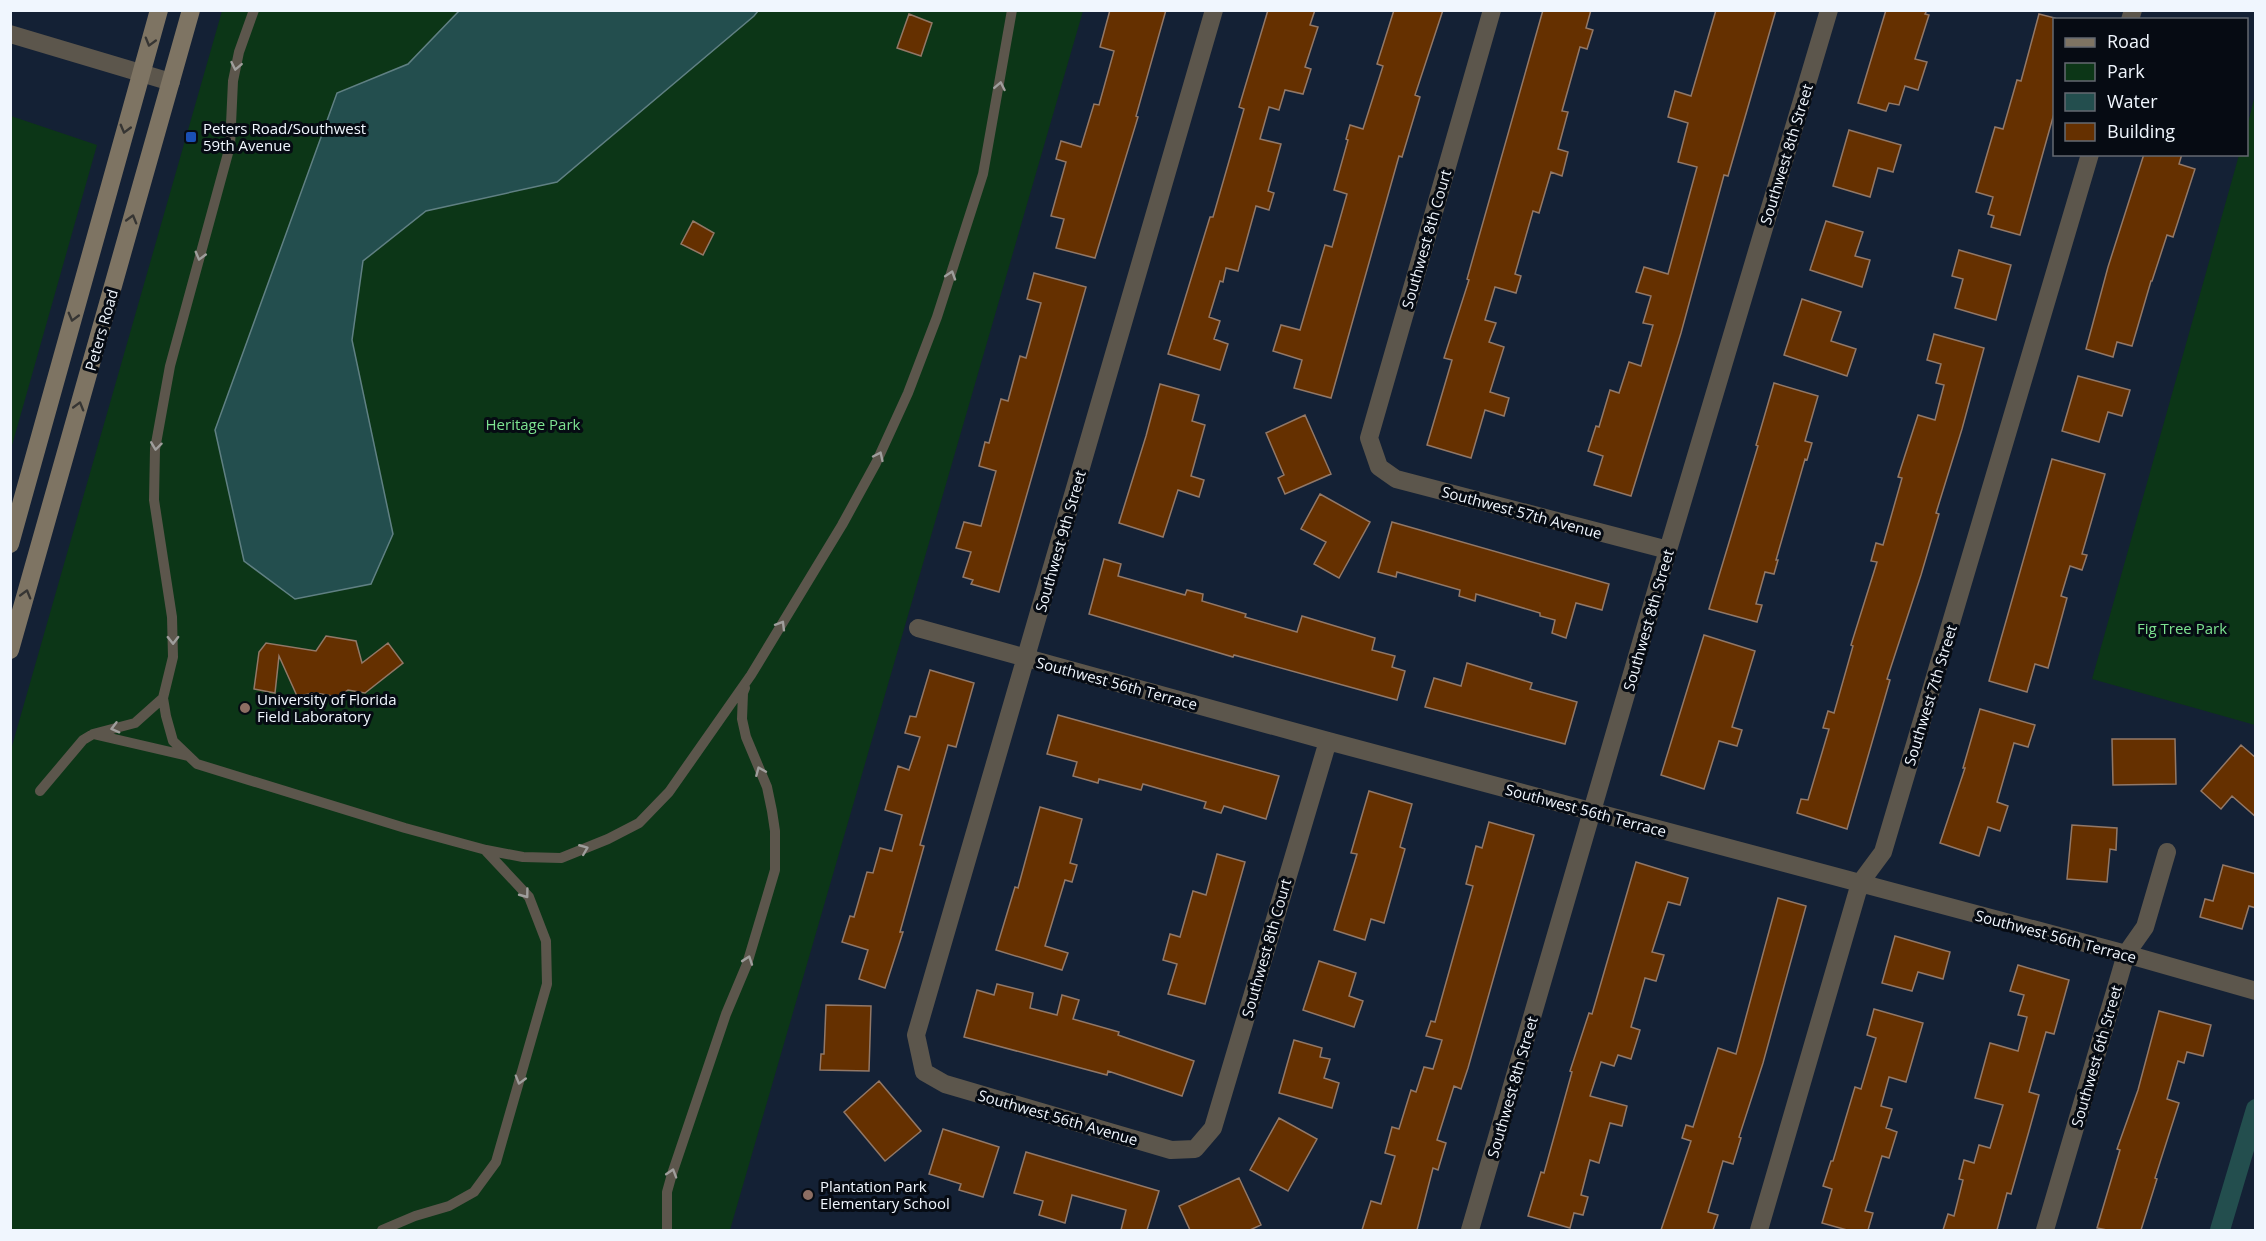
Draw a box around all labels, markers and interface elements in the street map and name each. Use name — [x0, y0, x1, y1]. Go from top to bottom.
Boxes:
legend — [2053, 18, 2248, 156]
text: Road — [2107, 29, 2150, 53]
one-way arrow — [145, 36, 157, 46]
text: Park — [2107, 59, 2145, 83]
one-way arrow — [230, 61, 243, 71]
street label: Southwest 8th Street — [1755, 81, 1817, 227]
one-way arrow — [993, 82, 1006, 92]
text: Water — [2107, 89, 2158, 113]
place label: Peters Road/Southwest 59th Avenue — [203, 118, 366, 155]
text: Building — [2107, 119, 2175, 143]
one-way arrow — [120, 124, 133, 134]
marker: Peters Road/Southwest 59th Avenue — [184, 130, 198, 144]
street label: Southwest 8th Court — [1397, 167, 1455, 311]
one-way arrow — [125, 214, 137, 225]
one-way arrow — [194, 251, 207, 261]
one-way arrow — [944, 270, 957, 281]
street label: Peters Road — [80, 287, 122, 373]
one-way arrow — [68, 311, 80, 322]
one-way arrow — [72, 401, 85, 411]
park label: Heritage Park — [486, 414, 581, 434]
one-way arrow — [150, 442, 163, 451]
one-way arrow — [872, 451, 884, 462]
street label: Southwest 9th Street — [1030, 468, 1090, 614]
street label: Southwest 57th Avenue — [1440, 481, 1604, 543]
street label: Southwest 8th Street — [1618, 547, 1678, 693]
one-way arrow — [19, 589, 32, 599]
park label: Fig Tree Park — [2137, 618, 2227, 638]
one-way arrow — [774, 621, 786, 631]
street label: Southwest 7th Street — [1899, 622, 1961, 768]
one-way arrow — [167, 635, 179, 644]
street label: Southwest 56th Terrace — [1034, 652, 1200, 714]
place label: University of Florida Field Laboratory — [257, 689, 397, 726]
marker: University of Florida Field Laboratory — [238, 701, 252, 715]
one-way arrow — [111, 721, 121, 734]
one-way arrow — [755, 767, 767, 778]
street label: Southwest 56th Terrace — [1503, 779, 1669, 841]
one-way arrow — [578, 844, 589, 856]
street label: Southwest 8th Court — [1237, 876, 1295, 1020]
one-way arrow — [518, 887, 529, 898]
street label: Southwest 56th Terrace — [1973, 905, 2139, 967]
one-way arrow — [741, 955, 754, 966]
street label: Southwest 6th Street — [2066, 983, 2126, 1129]
street label: Southwest 8th Street — [1482, 1014, 1542, 1160]
one-way arrow — [515, 1074, 527, 1085]
street label: Southwest 56th Avenue — [976, 1085, 1140, 1149]
one-way arrow — [665, 1168, 677, 1179]
place label: Plantation Park Elementary School — [820, 1176, 950, 1213]
marker: Plantation Park Elementary School — [801, 1188, 815, 1202]

